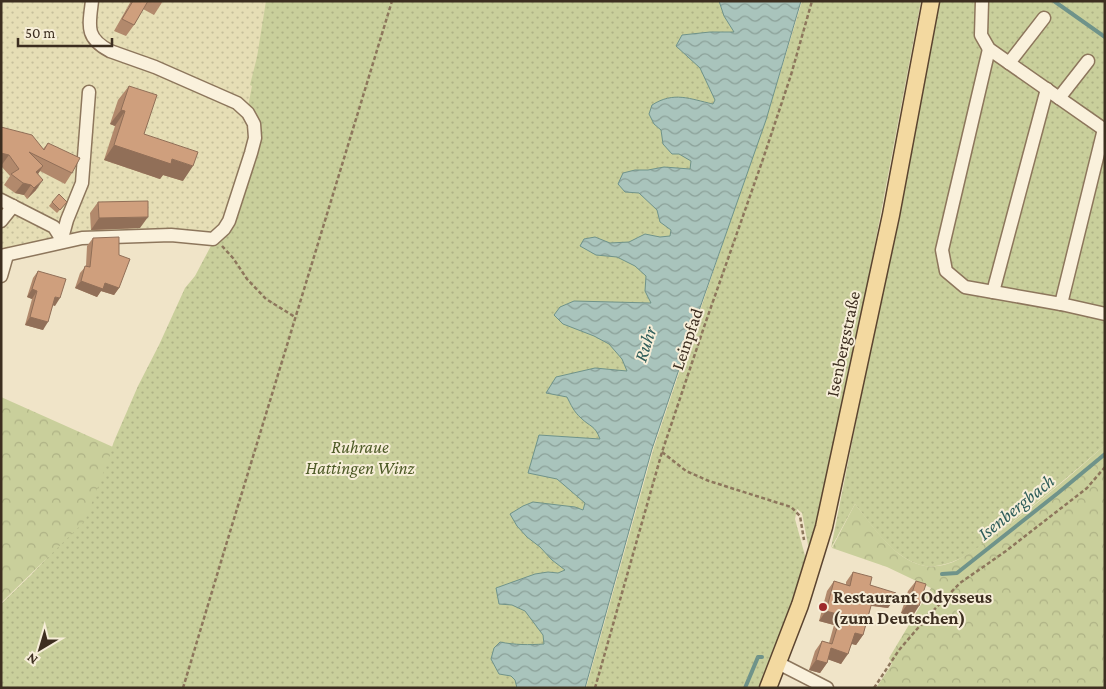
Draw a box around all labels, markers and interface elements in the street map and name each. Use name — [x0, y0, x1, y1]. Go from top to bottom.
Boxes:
scale bar — [18, 15, 111, 47]
text: 50 m — [25, 25, 55, 41]
street label: Isenbergstraße — [822, 289, 864, 399]
street label: Leinpfad — [667, 305, 707, 372]
water label: Ruhr — [630, 323, 661, 364]
park label: Ruhraue Hattingen Winz — [305, 437, 415, 478]
water label: Isenbergbach — [974, 470, 1058, 544]
place label: Restaurant Odysseus (zum Deutschen) — [833, 587, 992, 629]
marker: Restaurant Odysseus (zum Deutschen) — [817, 601, 829, 613]
north arrow — [15, 624, 65, 674]
text: N — [23, 650, 41, 668]

